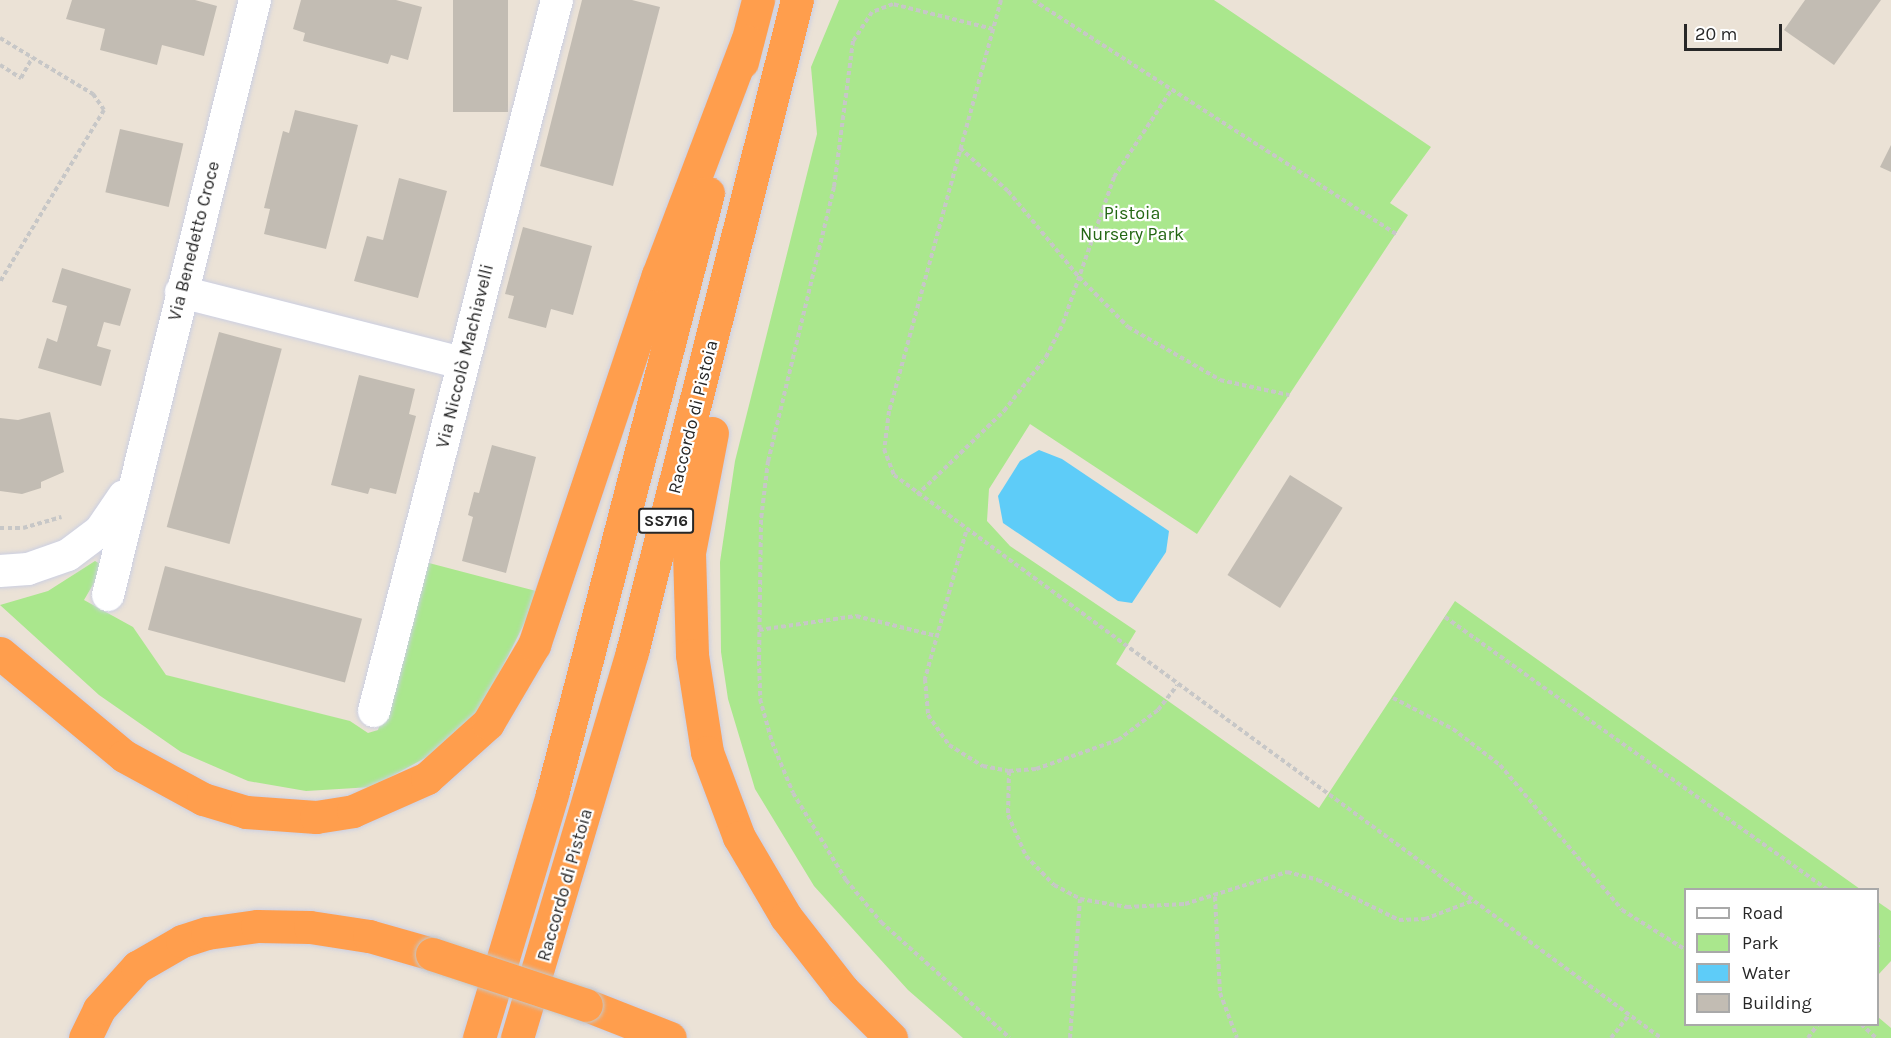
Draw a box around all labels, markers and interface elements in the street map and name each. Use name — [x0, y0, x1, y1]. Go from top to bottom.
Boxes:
scale bar — [1687, 12, 1784, 50]
text: 20 m — [1695, 23, 1737, 45]
street label: Via Benedetto Croce — [164, 159, 224, 323]
park label: Pistoia Nursery Park — [1080, 203, 1184, 246]
street label: Via Niccolò Machiavelli — [432, 262, 498, 450]
street label: Raccordo di Pistoia — [663, 338, 723, 496]
road number: SS716 — [638, 508, 694, 534]
street label: Raccordo di Pistoia — [533, 806, 597, 964]
legend — [1684, 888, 1879, 1026]
text: Road — [1742, 902, 1783, 924]
text: Park — [1742, 932, 1779, 954]
text: Water — [1742, 962, 1790, 984]
text: Building — [1742, 992, 1812, 1014]

